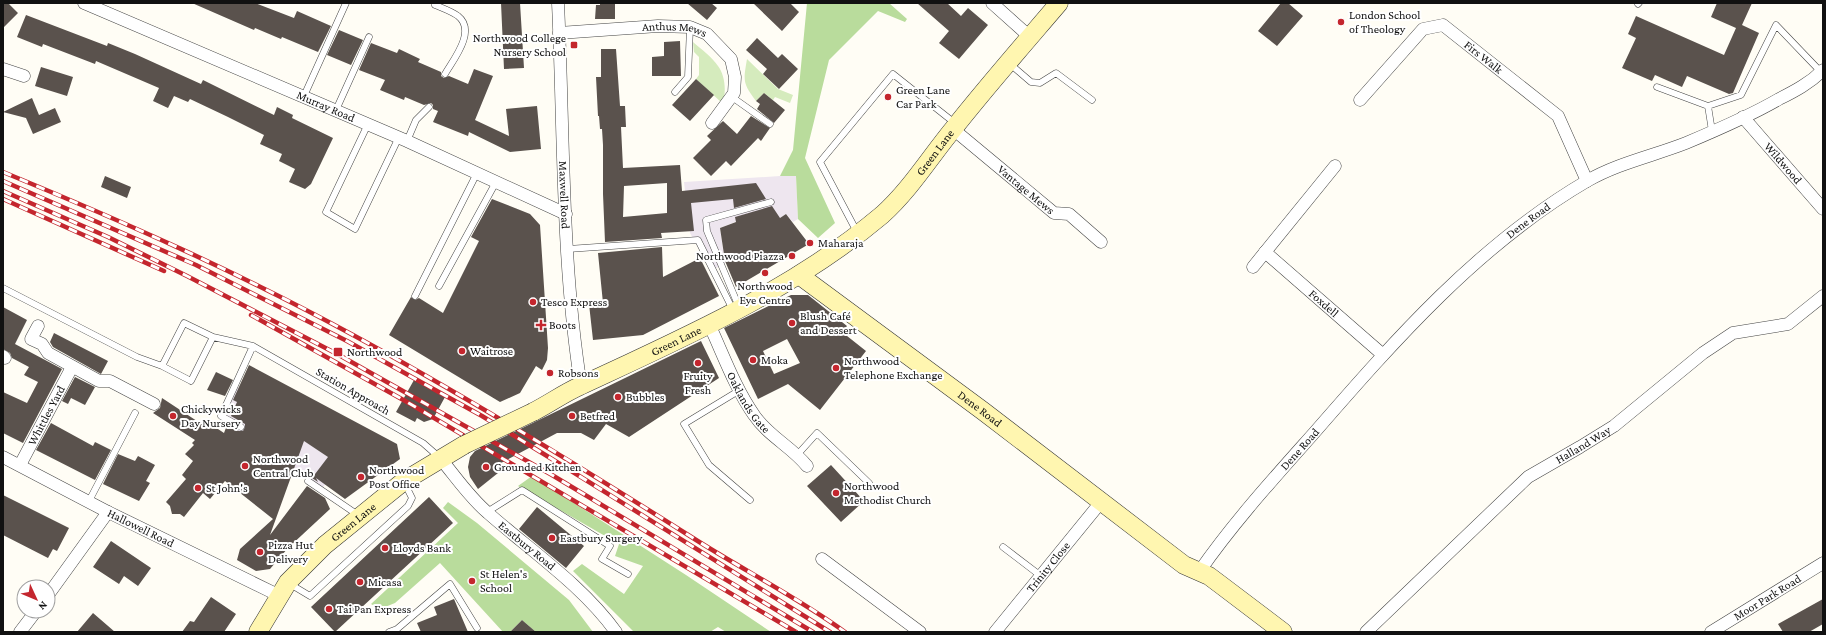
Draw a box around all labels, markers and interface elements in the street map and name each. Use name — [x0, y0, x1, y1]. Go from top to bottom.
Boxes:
place label: London School of Theology — [1349, 8, 1420, 36]
marker: London School of Theology — [1336, 17, 1346, 27]
street label: Anthus Mews — [641, 19, 709, 40]
place label: Northwood College Nursery School — [473, 31, 566, 59]
street label: Firs Walk — [1462, 38, 1506, 77]
marker: Northwood College Nursery School — [569, 40, 579, 50]
place label: Green Lane Car Park — [896, 83, 950, 111]
street label: Murray Road — [294, 88, 358, 125]
marker: Green Lane Car Park — [883, 92, 893, 102]
street label: Green Lane — [913, 127, 957, 178]
street label: Wildwood — [1761, 139, 1805, 187]
street label: Maxwell Road — [556, 161, 573, 230]
street label: Vantage Mews — [995, 162, 1058, 218]
street label: Dene Road — [1503, 199, 1554, 241]
place label: Maharaja — [818, 236, 864, 250]
marker: Maharaja — [805, 238, 815, 248]
place label: Northwood Piazza — [696, 249, 784, 263]
marker: Northwood Piazza — [787, 251, 797, 261]
marker: Northwood Eye Centre — [760, 268, 770, 278]
place label: Northwood Eye Centre — [737, 279, 793, 307]
street label: Foxdell — [1306, 287, 1342, 320]
place label: Tesco Express — [541, 295, 607, 309]
marker: Tesco Express — [528, 297, 538, 307]
place label: Blush Café and Dessert — [800, 309, 858, 337]
place label: Boots — [549, 318, 576, 332]
marker: Blush Café and Dessert — [787, 318, 797, 328]
marker: Boots — [536, 320, 546, 330]
street label: Green Lane — [649, 323, 704, 359]
place label: Waitrose — [470, 344, 513, 358]
place label: Northwood — [347, 345, 403, 359]
marker: Northwood — [332, 346, 344, 358]
marker: Waitrose — [457, 346, 467, 356]
place label: Moka — [761, 353, 789, 367]
place label: Northwood Telephone Exchange — [844, 354, 943, 382]
marker: Moka — [748, 355, 758, 365]
marker: Fruity Fresh — [693, 358, 703, 368]
marker: Northwood Telephone Exchange — [831, 363, 841, 373]
street label: Station Approach — [313, 364, 393, 418]
place label: Robsons — [558, 366, 599, 380]
marker: Robsons — [545, 368, 555, 378]
place label: Fruity Fresh — [683, 369, 713, 397]
street label: Oaklands Gate — [724, 369, 773, 436]
street label: Whittles Yard — [25, 383, 68, 448]
street label: Dene Road — [955, 388, 1005, 430]
place label: Bubbles — [626, 390, 665, 404]
marker: Bubbles — [613, 392, 623, 402]
place label: Chickywicks Day Nursery — [181, 402, 241, 430]
place label: Betfred — [580, 409, 616, 423]
marker: Chickywicks Day Nursery — [168, 411, 178, 421]
marker: Betfred — [567, 411, 577, 421]
street label: Halland Way — [1553, 423, 1614, 467]
street label: Dene Road — [1277, 425, 1323, 473]
place label: Northwood Central Club — [253, 452, 313, 480]
place label: Grounded Kitchen — [494, 460, 582, 474]
marker: Northwood Central Club — [240, 461, 250, 471]
marker: Grounded Kitchen — [481, 462, 491, 472]
place label: Northwood Post Office — [369, 463, 425, 491]
marker: Northwood Post Office — [356, 472, 366, 482]
place label: Northwood Methodist Church — [844, 479, 932, 507]
place label: St John's — [206, 481, 248, 495]
marker: St John's — [193, 483, 203, 493]
marker: Northwood Methodist Church — [831, 488, 841, 498]
street label: Green Lane — [328, 500, 379, 545]
street label: Hallowell Road — [105, 506, 177, 551]
street label: Eastbury Road — [496, 518, 559, 574]
place label: Eastbury Surgery — [560, 531, 643, 545]
marker: Eastbury Surgery — [547, 533, 557, 543]
place label: Pizza Hut Delivery — [268, 538, 314, 566]
street label: Trinity Close — [1023, 539, 1073, 595]
place label: Lloyds Bank — [393, 541, 451, 555]
marker: Lloyds Bank — [380, 543, 390, 553]
marker: Pizza Hut Delivery — [255, 547, 265, 557]
place label: St Helen's School — [480, 567, 528, 595]
street label: Moor Park Road — [1731, 571, 1804, 623]
place label: Micasa — [368, 575, 402, 589]
marker: St Helen's School — [467, 576, 477, 586]
marker: Micasa — [355, 577, 365, 587]
north arrow — [16, 579, 56, 619]
text: N — [36, 599, 50, 613]
place label: Tai Pan Express — [337, 602, 411, 616]
marker: Tai Pan Express — [324, 604, 334, 614]

